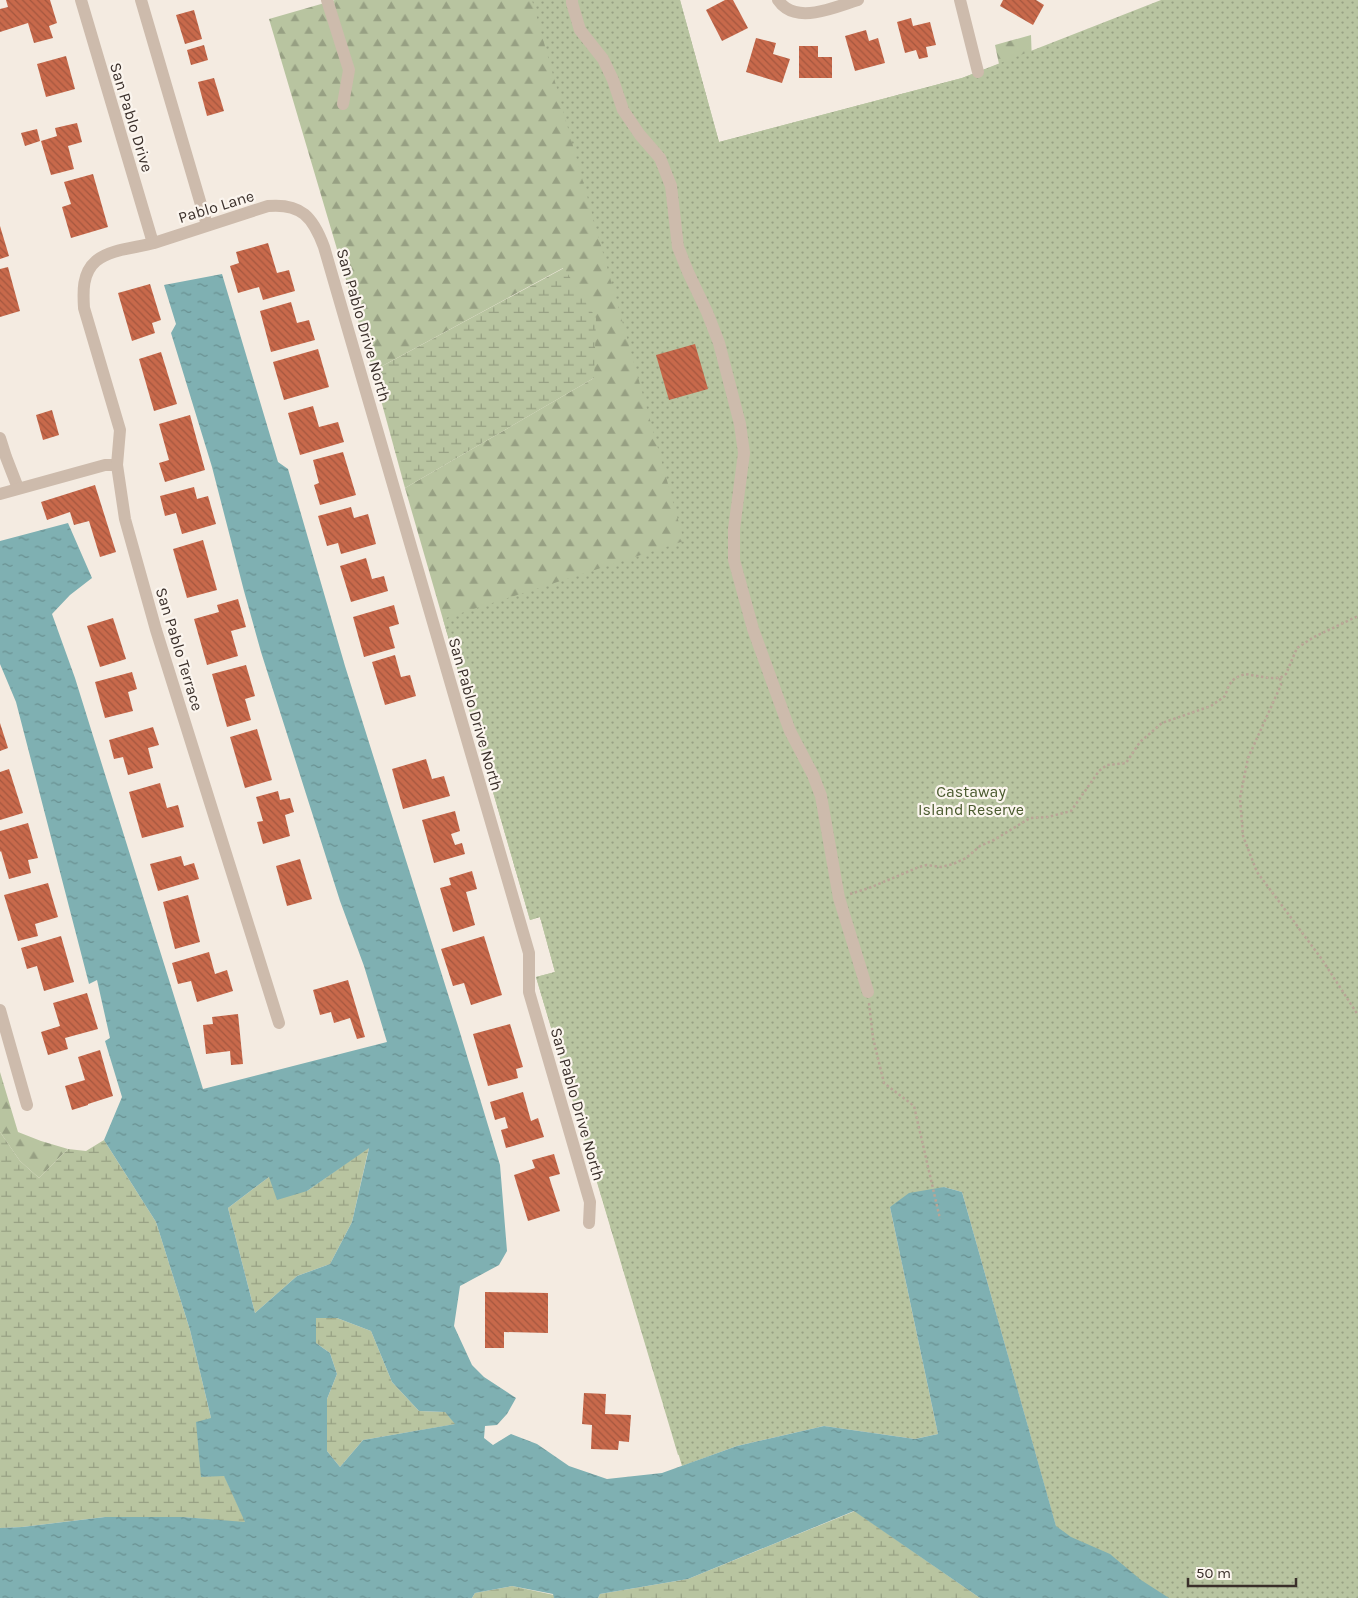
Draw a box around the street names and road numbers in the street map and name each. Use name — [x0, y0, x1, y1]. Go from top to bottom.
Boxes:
street label: San Pablo Drive — [106, 60, 157, 174]
street label: Pablo Lane — [176, 186, 256, 227]
street label: San Pablo Drive North — [333, 246, 394, 404]
street label: San Pablo Terrace — [152, 585, 207, 713]
street label: San Pablo Drive North — [445, 635, 506, 793]
street label: San Pablo Drive North — [547, 1025, 608, 1183]

